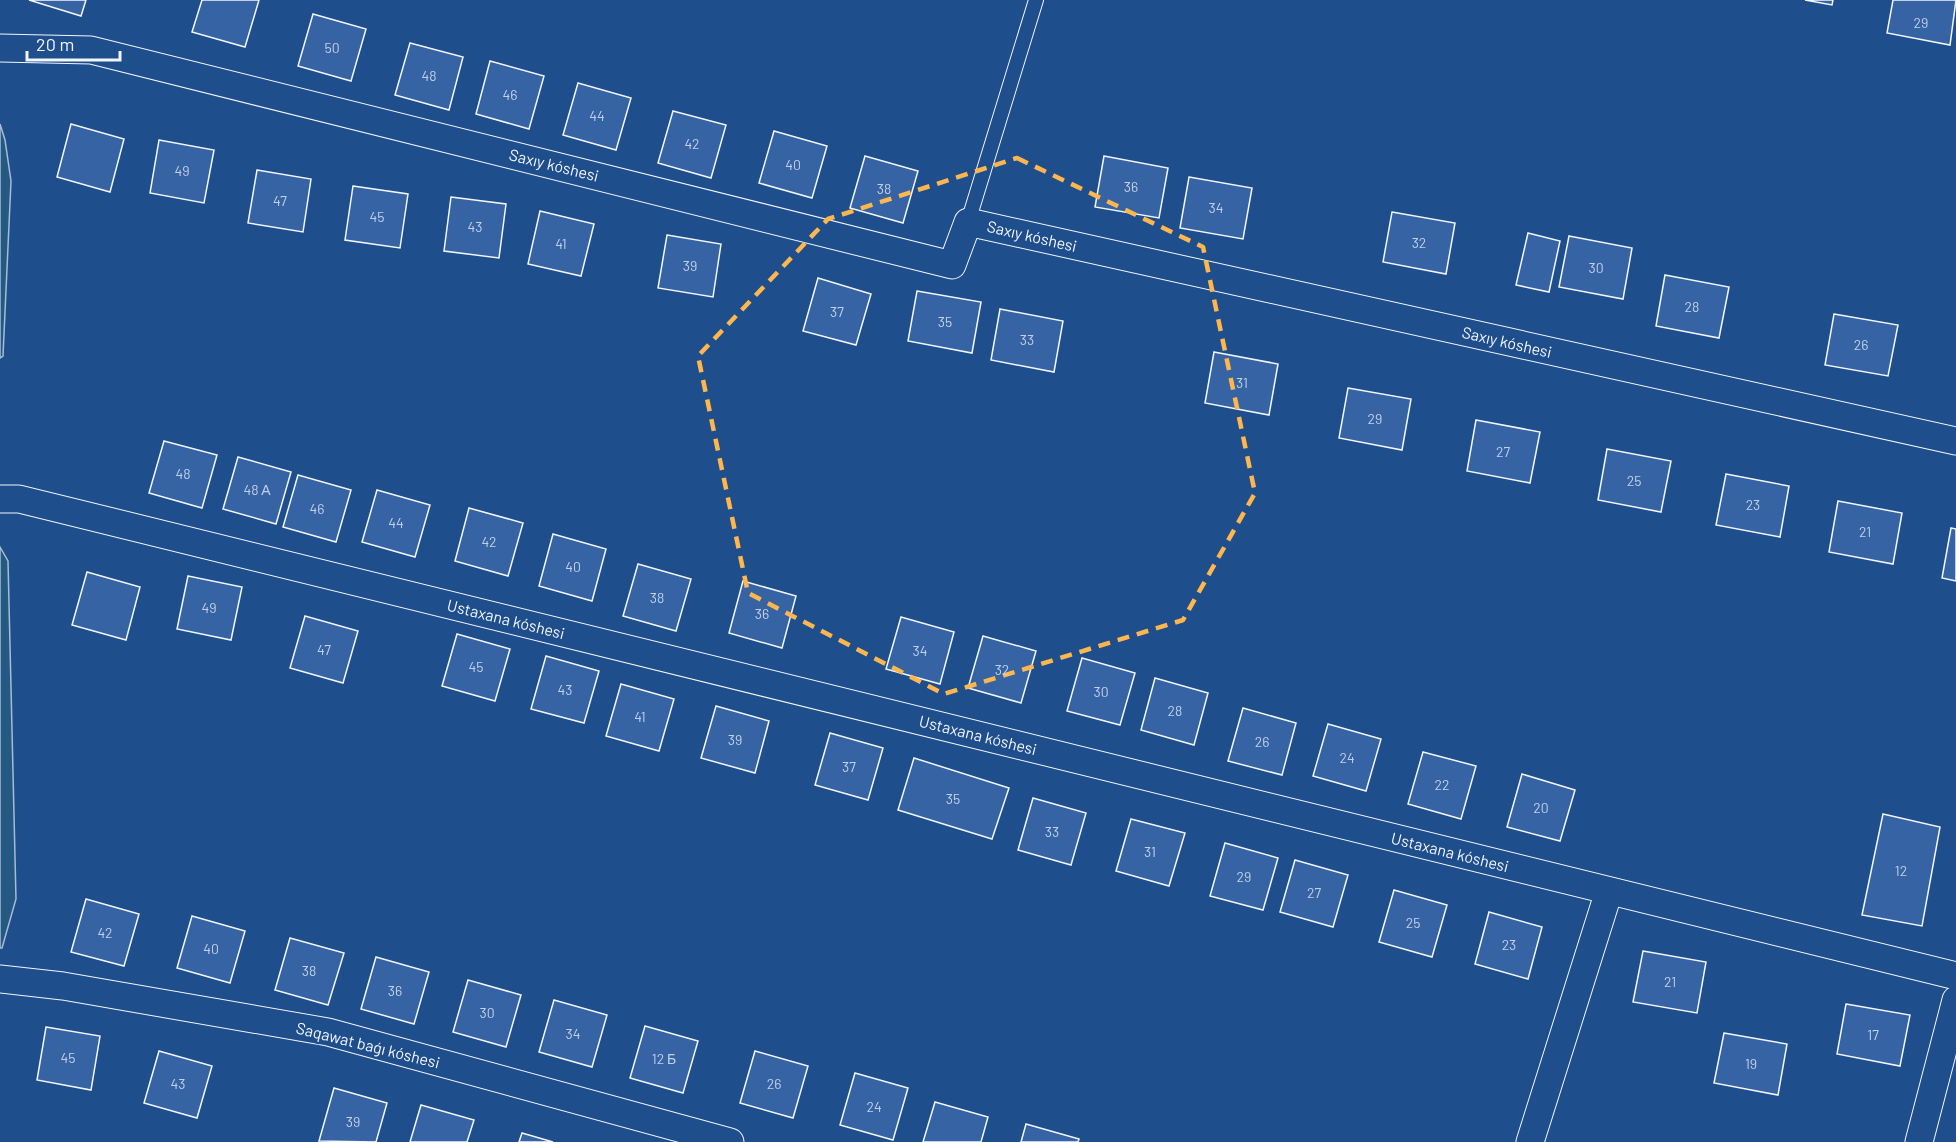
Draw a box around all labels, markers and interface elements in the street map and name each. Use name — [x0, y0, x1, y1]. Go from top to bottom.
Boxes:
house number: 29 — [1914, 14, 1928, 31]
scale bar — [27, 24, 120, 62]
text: 20 m — [36, 33, 74, 55]
house number: 50 — [324, 39, 340, 56]
house number: 48 — [421, 67, 437, 84]
house number: 46 — [503, 86, 517, 103]
house number: 44 — [589, 107, 605, 124]
house number: 42 — [684, 135, 700, 152]
street label: Saxıy kóshesi — [507, 144, 601, 185]
house number: 40 — [785, 156, 801, 173]
house number: 49 — [174, 162, 190, 179]
house number: 36 — [1124, 178, 1138, 195]
house number: 38 — [877, 180, 891, 197]
house number: 47 — [273, 192, 287, 209]
house number: 34 — [1209, 199, 1223, 216]
house number: 45 — [370, 208, 384, 225]
street label: Saxıy kóshesi — [985, 216, 1079, 255]
house number: 43 — [468, 218, 482, 235]
house number: 32 — [1412, 234, 1426, 251]
house number: 41 — [555, 235, 567, 252]
house number: 39 — [683, 257, 697, 274]
house number: 30 — [1588, 259, 1604, 276]
house number: 28 — [1685, 298, 1699, 315]
house number: 37 — [830, 303, 844, 320]
house number: 35 — [938, 313, 952, 330]
street label: Saxıy kóshesi — [1460, 322, 1554, 361]
house number: 33 — [1020, 331, 1034, 348]
house number: 26 — [1854, 336, 1868, 353]
house number: 31 — [1236, 374, 1248, 391]
house number: 29 — [1368, 410, 1382, 427]
house number: 27 — [1496, 443, 1510, 460]
house number: 48 — [175, 465, 191, 482]
house number: 25 — [1627, 472, 1641, 489]
house number: 48 А — [243, 481, 271, 498]
house number: 23 — [1746, 496, 1760, 513]
house number: 46 — [310, 500, 324, 517]
house number: 44 — [388, 514, 404, 531]
house number: 21 — [1859, 523, 1871, 540]
house number: 42 — [481, 533, 497, 550]
house number: 40 — [565, 558, 581, 575]
house number: 38 — [650, 589, 664, 606]
street label: Ustaxana kóshesi — [445, 595, 567, 642]
house number: 49 — [201, 599, 217, 616]
house number: 36 — [755, 605, 769, 622]
house number: 47 — [317, 641, 331, 658]
house number: 34 — [913, 642, 927, 659]
house number: 45 — [469, 658, 483, 675]
house number: 32 — [995, 661, 1009, 678]
house number: 43 — [558, 681, 572, 698]
house number: 30 — [1093, 683, 1109, 700]
house number: 28 — [1168, 702, 1182, 719]
house number: 41 — [634, 708, 646, 725]
street label: Ustaxana kóshesi — [917, 711, 1039, 758]
house number: 39 — [728, 731, 742, 748]
house number: 26 — [1255, 733, 1269, 750]
house number: 24 — [1339, 749, 1355, 766]
house number: 37 — [842, 758, 856, 775]
house number: 22 — [1434, 776, 1450, 793]
house number: 35 — [946, 790, 960, 807]
house number: 20 — [1533, 799, 1549, 816]
house number: 33 — [1045, 823, 1059, 840]
street label: Ustaxana kóshesi — [1389, 828, 1511, 875]
house number: 31 — [1144, 843, 1156, 860]
house number: 12 — [1895, 862, 1907, 879]
house number: 29 — [1237, 868, 1251, 885]
house number: 27 — [1307, 884, 1321, 901]
house number: 25 — [1406, 914, 1420, 931]
house number: 42 — [97, 924, 113, 941]
house number: 23 — [1502, 936, 1516, 953]
house number: 40 — [203, 940, 219, 957]
house number: 38 — [302, 962, 316, 979]
house number: 21 — [1664, 973, 1676, 990]
house number: 36 — [388, 982, 402, 999]
house number: 30 — [479, 1004, 495, 1021]
street label: Saqawat baǵı kóshesi — [294, 1017, 442, 1072]
house number: 34 — [566, 1025, 580, 1042]
house number: 17 — [1867, 1026, 1879, 1043]
house number: 45 — [61, 1049, 75, 1066]
house number: 12 Б — [652, 1050, 676, 1067]
house number: 19 — [1745, 1055, 1757, 1072]
house number: 43 — [171, 1075, 185, 1092]
house number: 26 — [767, 1075, 781, 1092]
house number: 24 — [866, 1098, 882, 1115]
house number: 39 — [346, 1113, 360, 1130]

